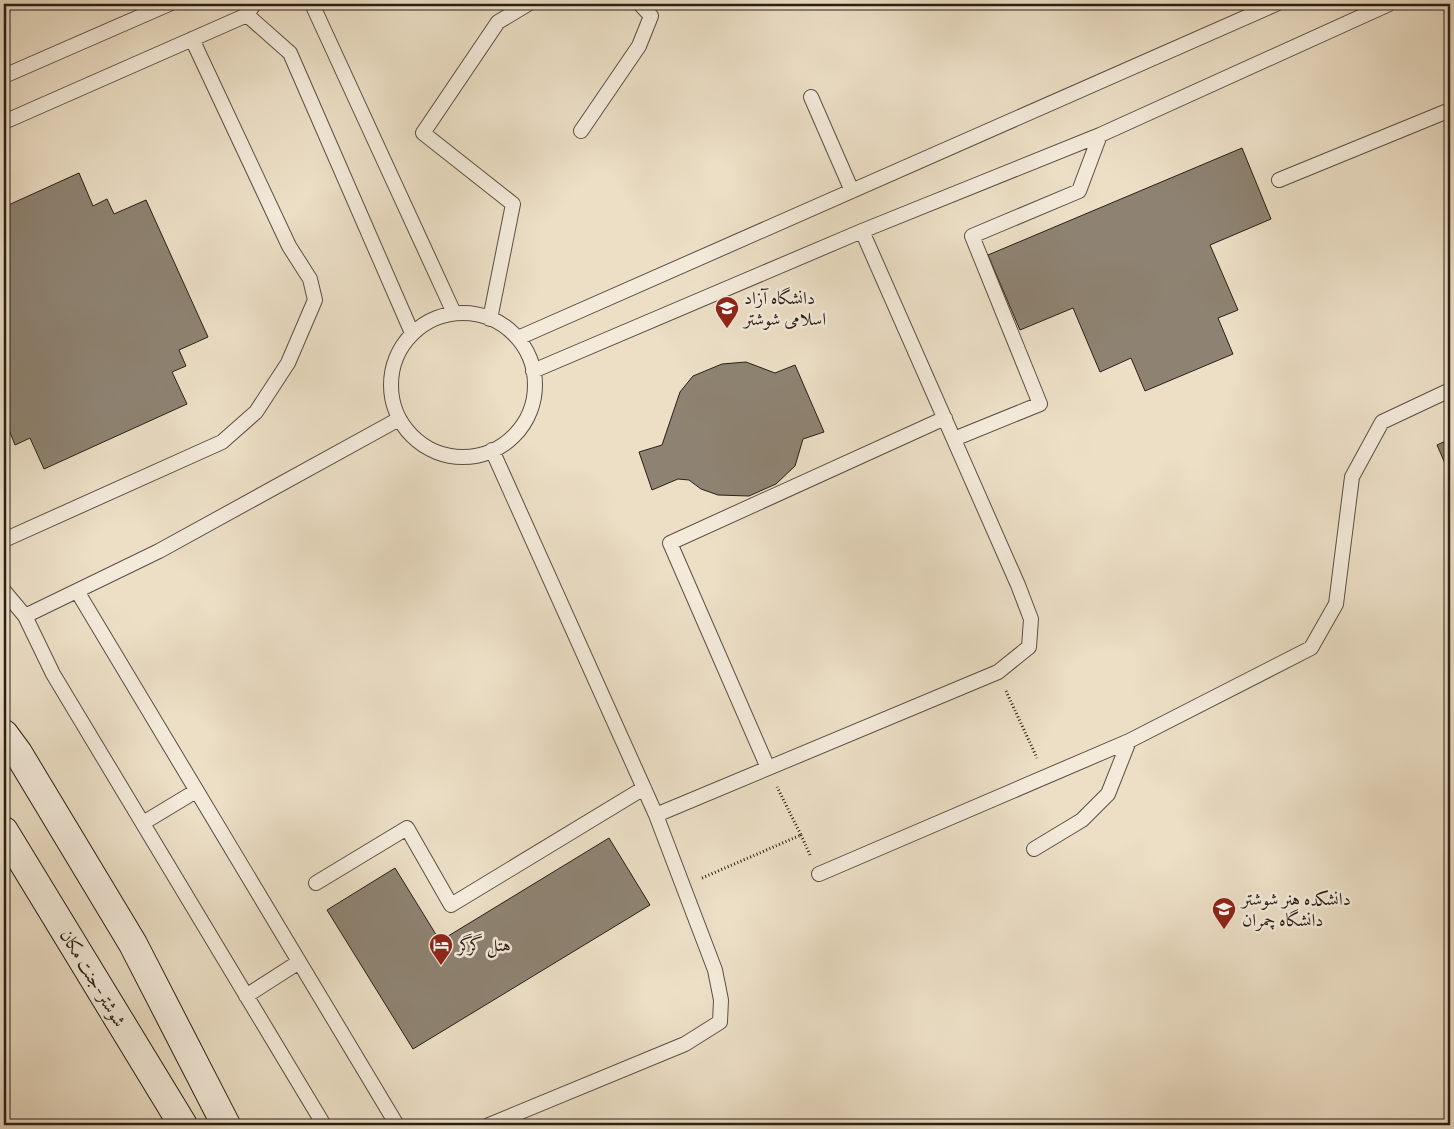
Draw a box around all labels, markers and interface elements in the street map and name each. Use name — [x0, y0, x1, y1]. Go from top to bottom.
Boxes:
place label: دانشگاه آزاد اسلامی شوشتر — [742, 286, 826, 333]
school or university icon: دانشگاه آزاد اسلامی شوشتر — [714, 295, 740, 329]
place label: دانشکده هنر شوشتر دانشگاه چمران — [1240, 888, 1351, 934]
school or university icon: دانشکده هنر شوشتر دانشگاه چمران — [1211, 896, 1237, 930]
street label: شوشتر-جنت مکان — [53, 925, 131, 1032]
hotel icon: هتل گرگر — [428, 932, 454, 966]
place label: هتل گرگر — [456, 933, 511, 959]

